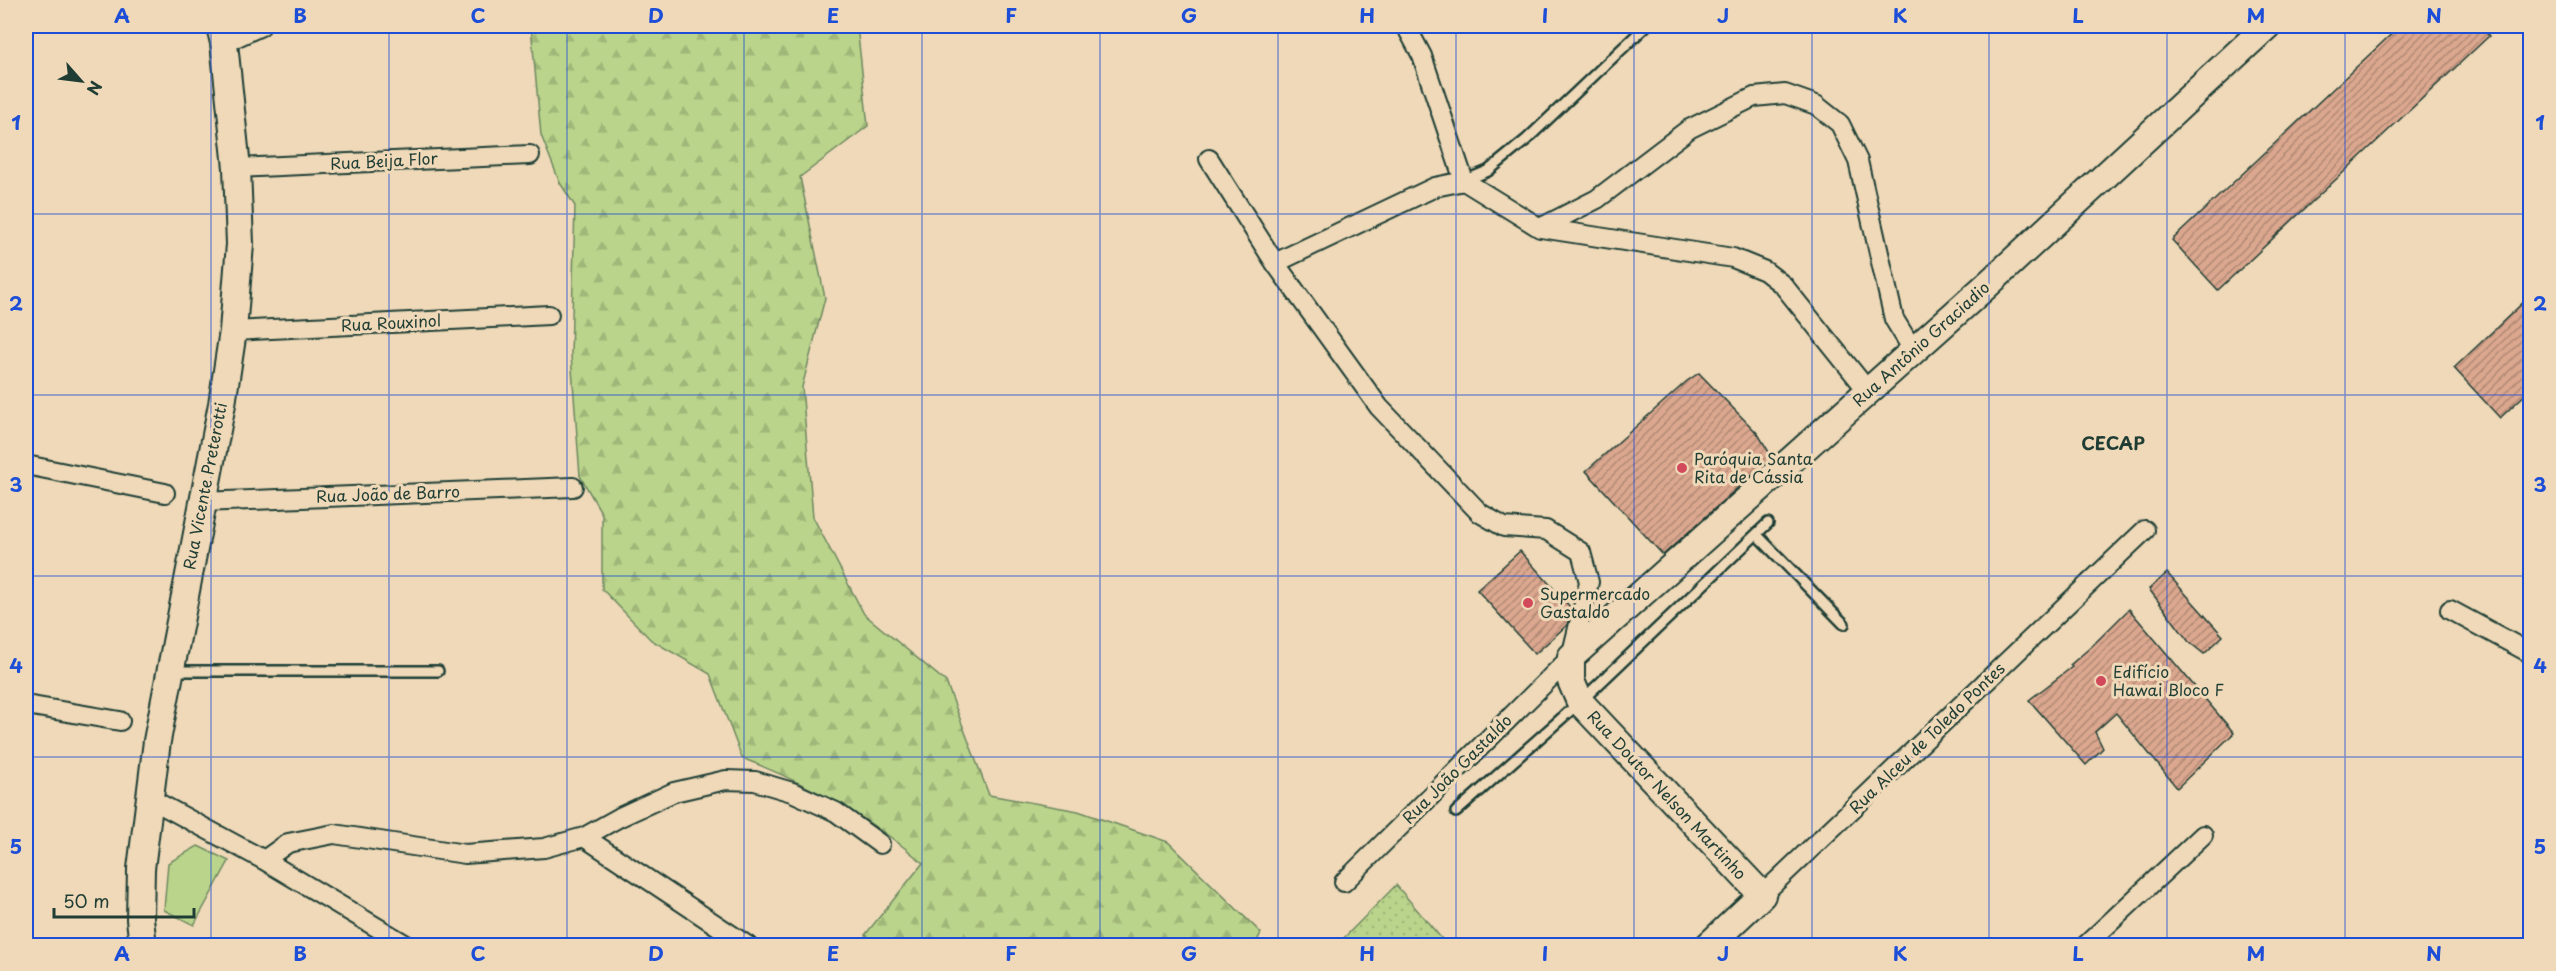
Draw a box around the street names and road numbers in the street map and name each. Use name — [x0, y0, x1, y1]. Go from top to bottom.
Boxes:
street label: Rua Beija Flor — [330, 145, 439, 175]
street label: Rua Antônio Graciadio — [1846, 275, 1994, 412]
street label: Rua Rouxinol — [340, 307, 442, 337]
street label: Rua Vicente Preterotti — [176, 400, 232, 571]
street label: Rua João de Barro — [316, 478, 461, 508]
street label: Rua Alceu de Toledo Pontes — [1843, 656, 2010, 818]
street label: Rua Doutor Nelson Martinho — [1583, 704, 1753, 884]
street label: Rua João Gastaldo — [1396, 708, 1517, 829]

